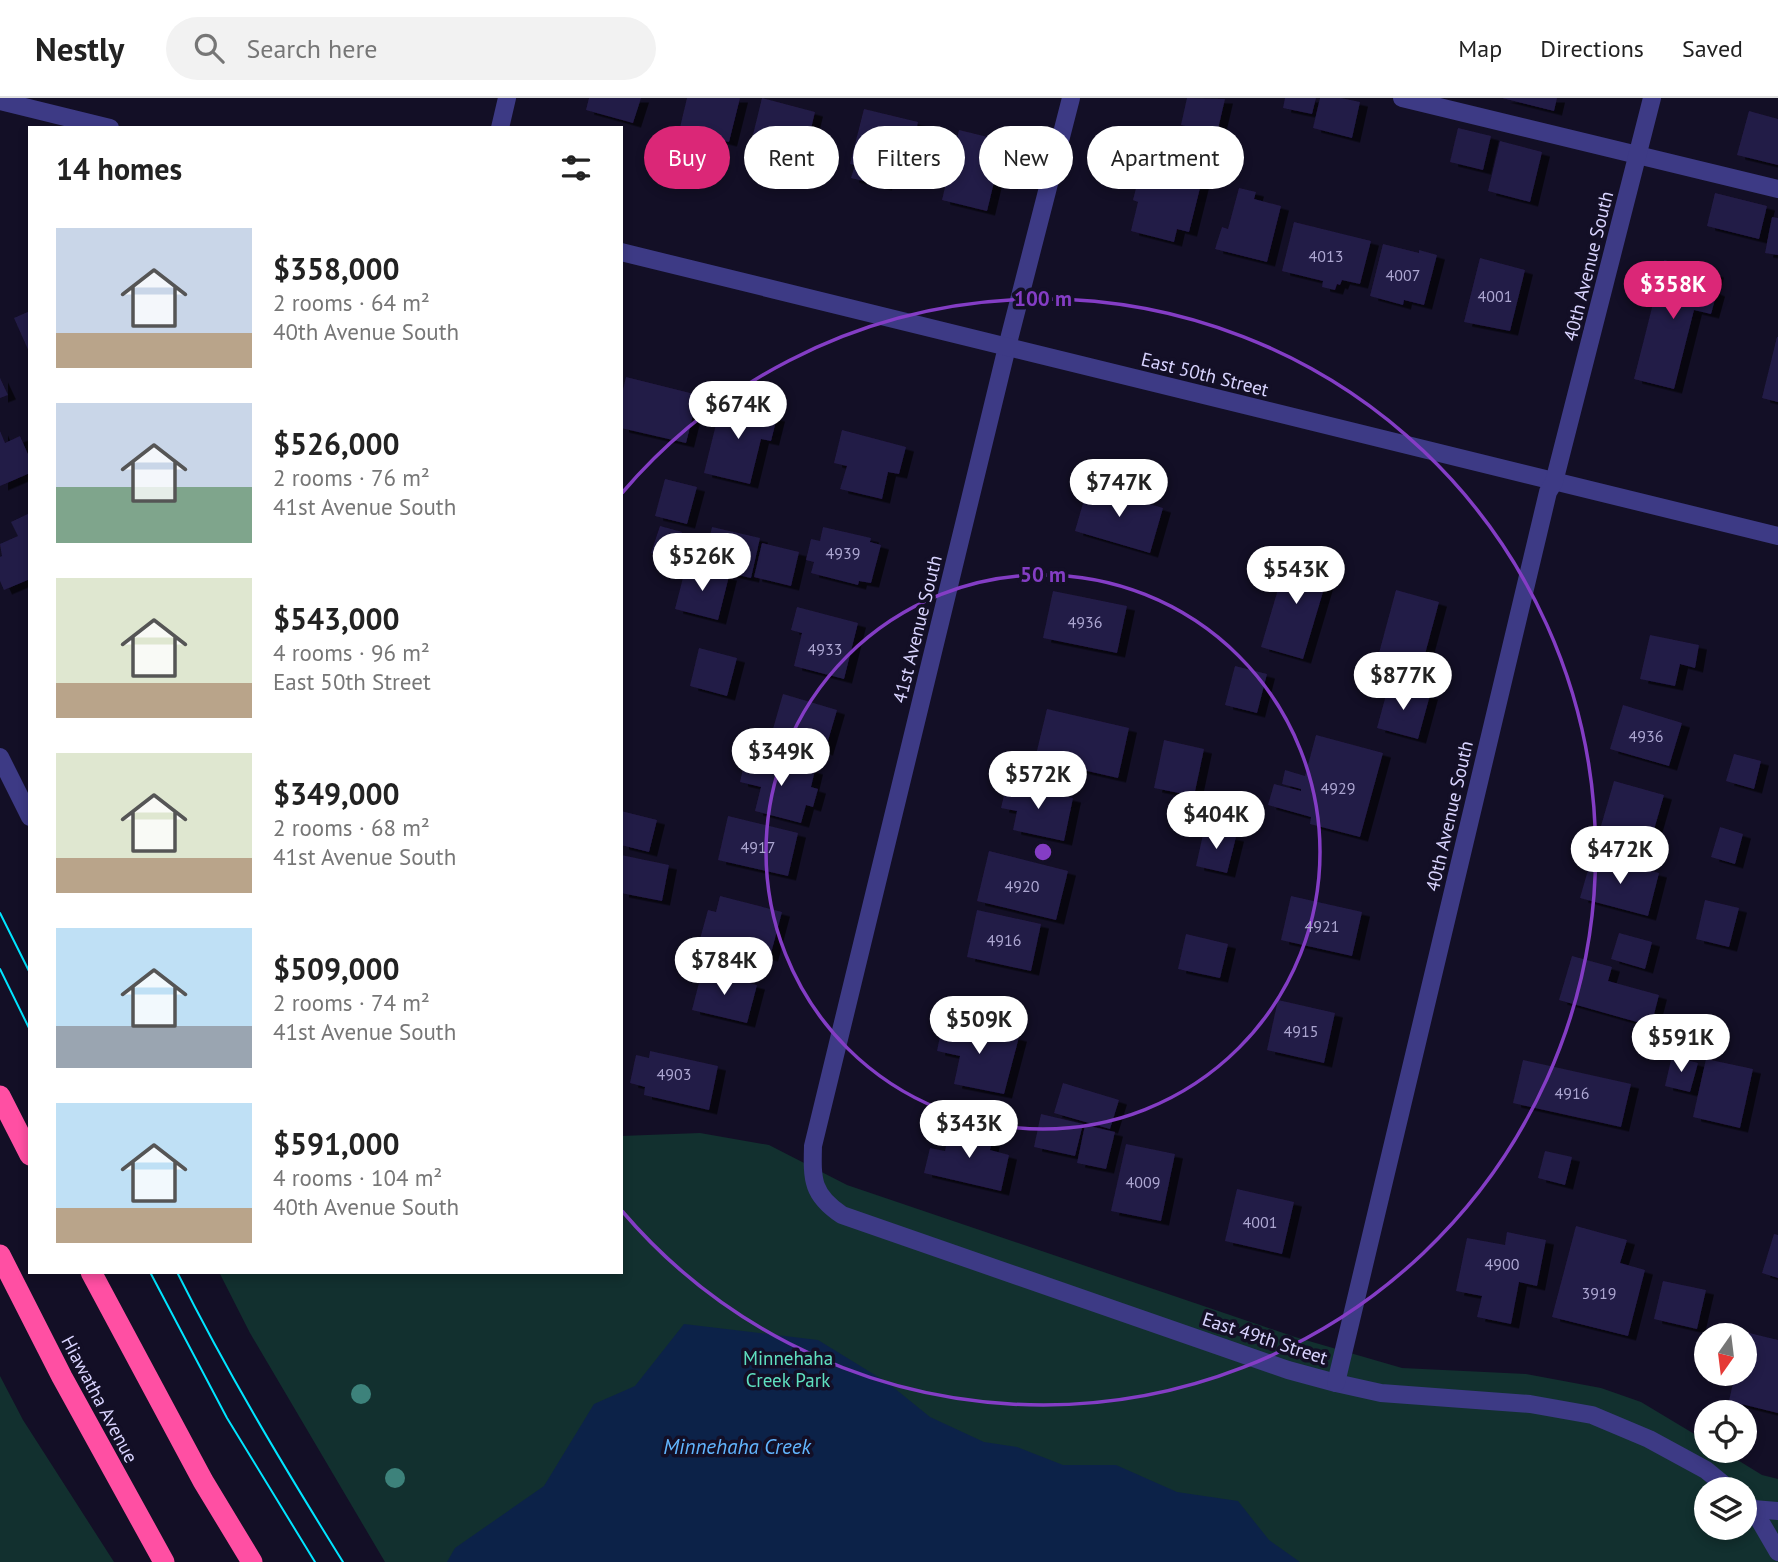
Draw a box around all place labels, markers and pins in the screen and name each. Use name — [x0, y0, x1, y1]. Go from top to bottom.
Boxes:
pin: $358K — [1624, 262, 1722, 321]
pin: $674K — [689, 382, 787, 441]
pin: $747K — [1070, 460, 1168, 519]
pin: $526K — [653, 533, 751, 593]
pin: $543K — [1247, 546, 1345, 606]
pin: $877K — [1354, 652, 1452, 712]
pin: $349K — [732, 728, 830, 788]
pin: $572K — [989, 752, 1087, 811]
pin: $404K — [1167, 792, 1265, 851]
pin: $472K — [1571, 826, 1669, 886]
centre of rings — [1031, 840, 1055, 864]
pin: $784K — [675, 937, 773, 997]
pin: $509K — [930, 996, 1028, 1056]
pin: $591K — [1632, 1014, 1730, 1074]
pin: $343K — [920, 1100, 1018, 1160]

